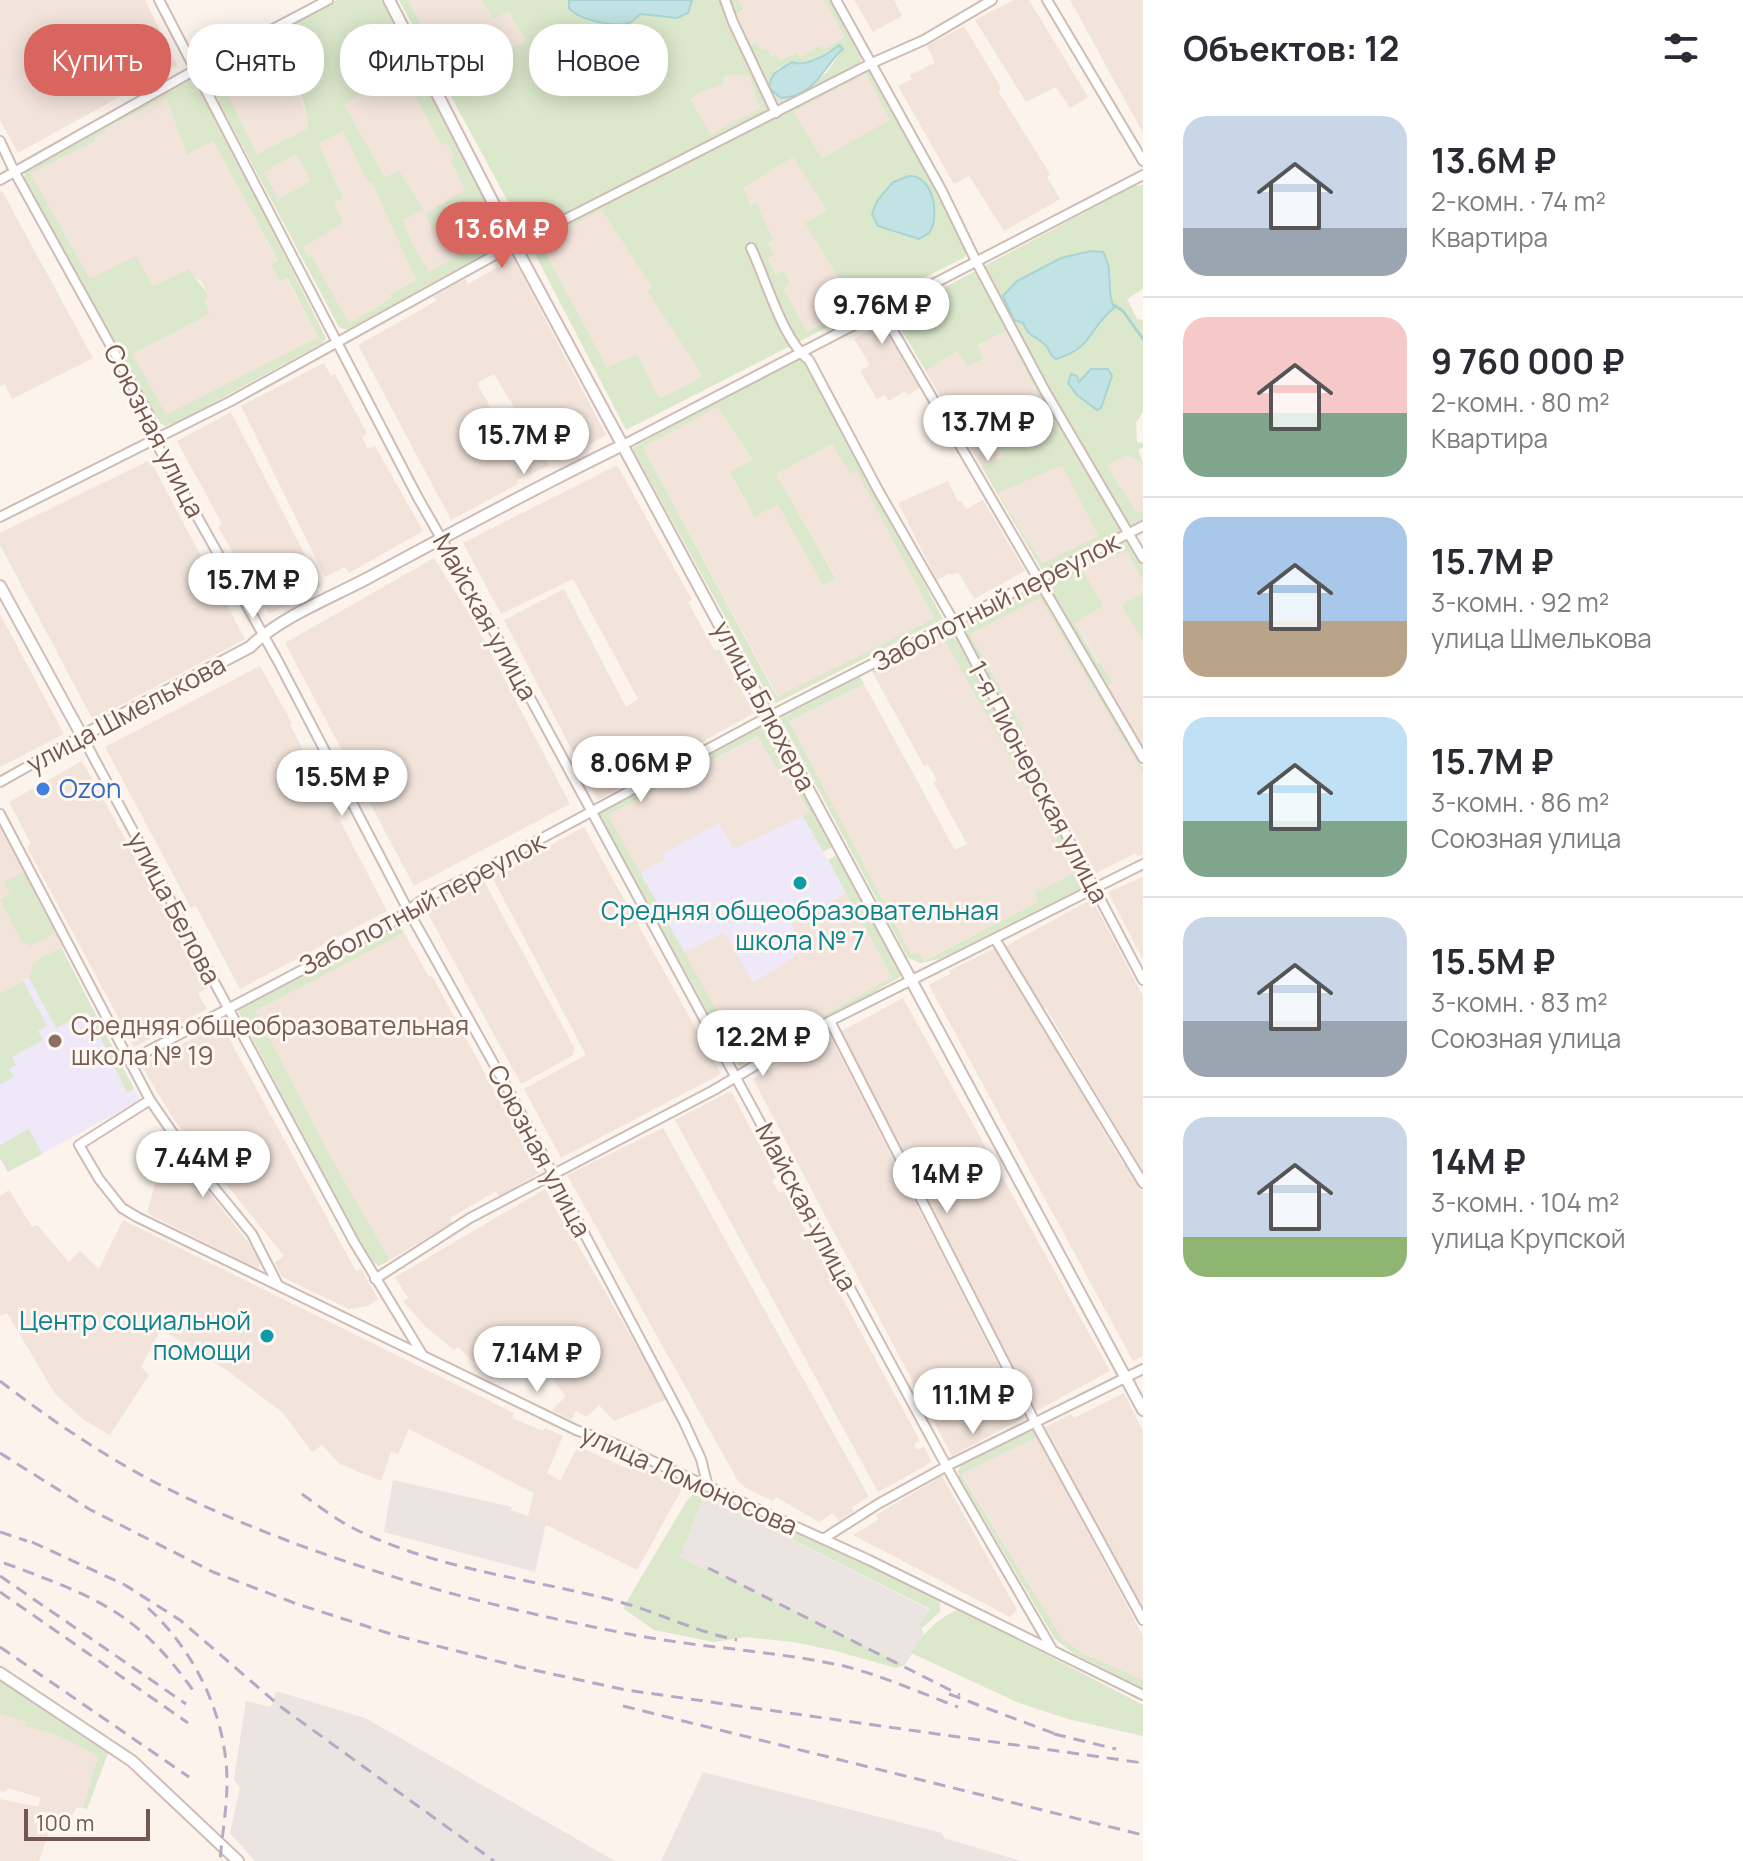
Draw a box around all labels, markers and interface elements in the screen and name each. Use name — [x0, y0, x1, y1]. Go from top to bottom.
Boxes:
chip: Купить — [24, 24, 171, 96]
chip: Снять — [187, 24, 324, 96]
chip: Фильтры — [340, 24, 513, 96]
chip: Новое — [529, 24, 668, 96]
text: Объектов: 12 — [1183, 25, 1399, 71]
icon: filters — [1659, 26, 1703, 70]
text: 13.6M ₽ — [1431, 137, 1556, 183]
icon: home — [1247, 148, 1343, 244]
text: 2-комн. · 74 m² — [1431, 183, 1606, 219]
pin: 13.6M ₽ — [428, 202, 576, 270]
text: 13.6M ₽ — [454, 210, 550, 246]
text: Квартира — [1431, 219, 1548, 255]
pin: 9.76M ₽ — [808, 278, 956, 346]
text: 9.76M ₽ — [832, 286, 932, 322]
street label: Союзная улица — [96, 338, 214, 523]
text: 9 760 000 ₽ — [1431, 338, 1625, 384]
icon: home — [1247, 349, 1343, 445]
text: 2-комн. · 80 m² — [1431, 384, 1610, 420]
pin: 13.7M ₽ — [914, 395, 1062, 463]
text: 13.7M ₽ — [941, 403, 1035, 439]
pin: 15.7M ₽ — [450, 408, 598, 476]
text: 15.7M ₽ — [477, 416, 571, 452]
text: Квартира — [1431, 420, 1548, 456]
street label: Заболотный переулок — [866, 523, 1126, 679]
street label: Майская улица — [425, 527, 547, 707]
text: 15.7M ₽ — [1431, 538, 1553, 584]
icon: home — [1247, 549, 1343, 645]
pin: 15.7M ₽ — [179, 553, 327, 621]
text: 15.7M ₽ — [206, 561, 300, 597]
text: 3-комн. · 92 m² — [1431, 584, 1609, 620]
street label: улица Блюхера — [705, 614, 825, 797]
text: улица Шмелькова — [1431, 620, 1652, 656]
street label: улица Шмелькова — [20, 645, 231, 781]
street label: 1-я Пионерская улица — [960, 654, 1118, 909]
pin: 8.06M ₽ — [567, 736, 715, 804]
text: 15.7M ₽ — [1431, 738, 1553, 784]
text: 8.06M ₽ — [590, 744, 692, 780]
icon: home — [1247, 749, 1343, 845]
pin: 15.5M ₽ — [268, 750, 416, 818]
text: 15.5M ₽ — [295, 758, 390, 794]
place label: Ozon — [59, 770, 121, 806]
marker: Ozon — [34, 780, 52, 798]
text: 3-комн. · 86 m² — [1431, 784, 1609, 820]
text: Союзная улица — [1431, 820, 1621, 856]
street label: Заболотный переулок — [292, 823, 552, 983]
street label: улица Белова — [119, 825, 230, 990]
marker: Средняя общеобразовательная школа № 7 — [791, 874, 809, 892]
place label: Средняя общеобразовательная школа № 7 — [601, 892, 999, 958]
text: 15.5M ₽ — [1431, 938, 1555, 984]
icon: home — [1247, 949, 1343, 1045]
text: 3-комн. · 83 m² — [1431, 984, 1608, 1020]
place label: Средняя общеобразовательная школа № 19 — [71, 1007, 469, 1073]
pin: 12.2M ₽ — [689, 1010, 837, 1078]
text: 12.2M ₽ — [715, 1018, 811, 1054]
text: Союзная улица — [1431, 1020, 1621, 1056]
marker: Средняя общеобразовательная школа № 19 — [46, 1032, 64, 1050]
street label: Союзная улица — [479, 1058, 600, 1243]
street label: Майская улица — [747, 1116, 866, 1297]
pin: 7.44M ₽ — [129, 1131, 277, 1199]
text: 14M ₽ — [1431, 1138, 1526, 1184]
text: 7.44M ₽ — [154, 1139, 252, 1175]
pin: 14M ₽ — [891, 1147, 1003, 1215]
icon: home — [1247, 1149, 1343, 1245]
text: 14M ₽ — [911, 1155, 983, 1191]
text: 3-комн. · 104 m² — [1431, 1184, 1620, 1220]
text: улица Крупской — [1431, 1220, 1626, 1256]
place label: Центр социальной помощи — [19, 1302, 251, 1368]
pin: 7.14M ₽ — [463, 1326, 611, 1394]
marker: Центр социальной помощи — [258, 1327, 276, 1345]
text: 7.14M ₽ — [492, 1334, 582, 1370]
pin: 11.1M ₽ — [899, 1368, 1047, 1436]
text: 11.1M ₽ — [931, 1376, 1015, 1412]
street label: улица Ломоносова — [575, 1415, 804, 1543]
scale bar — [24, 1805, 150, 1841]
text: 100 m — [36, 1808, 94, 1838]

